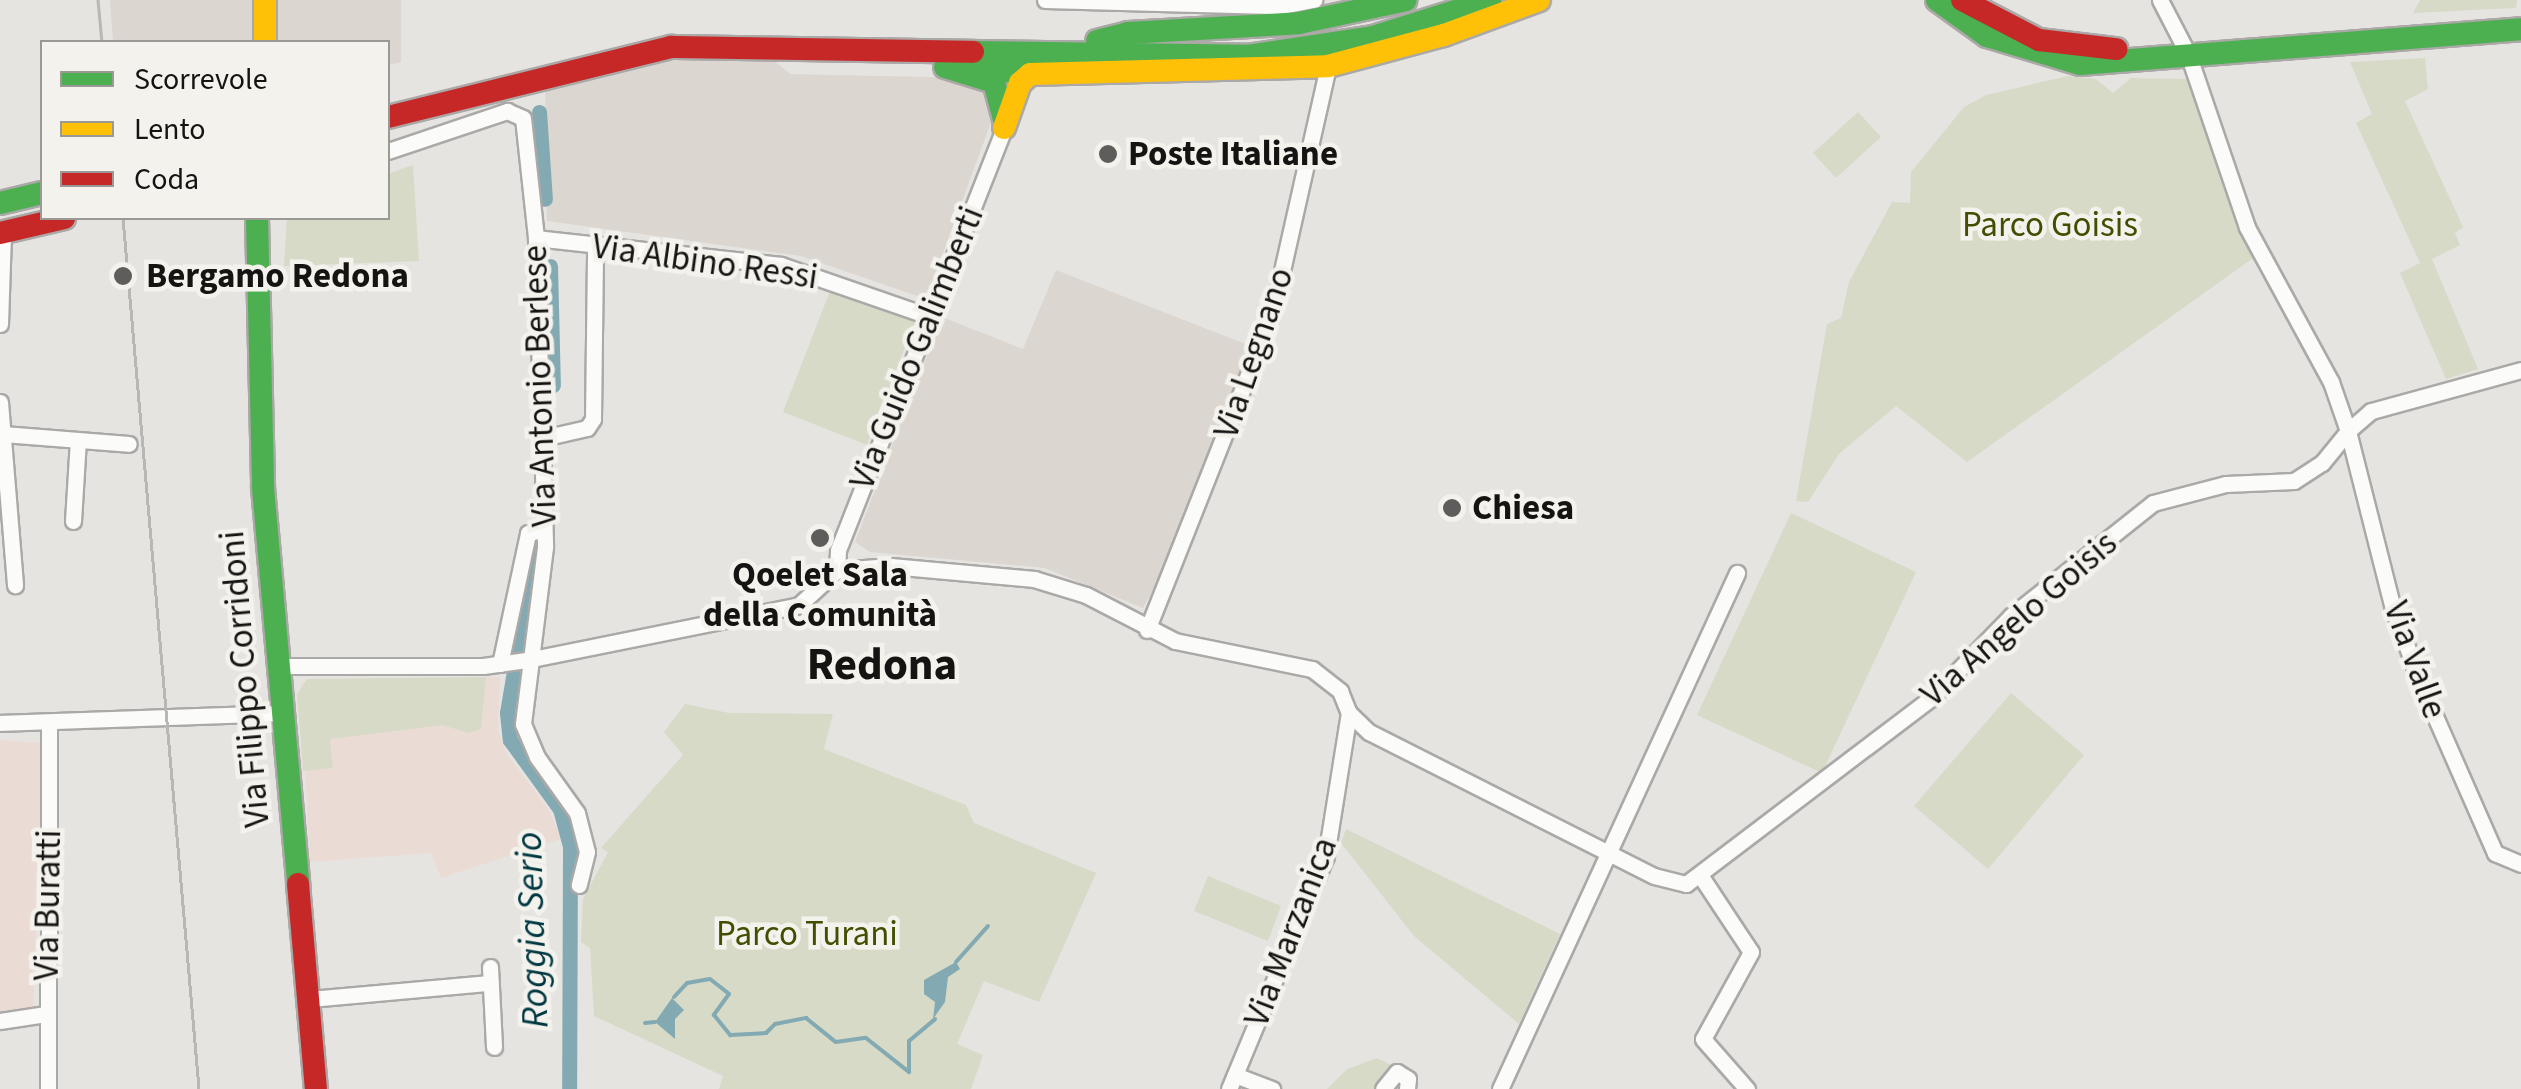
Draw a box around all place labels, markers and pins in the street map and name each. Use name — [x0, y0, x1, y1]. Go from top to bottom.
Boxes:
place label: Poste Italiane — [1128, 133, 1338, 175]
marker: Poste Italiane — [1097, 143, 1119, 165]
place label: Bergamo Redona — [146, 255, 409, 297]
marker: Bergamo Redona — [110, 263, 136, 289]
place label: Chiesa — [1472, 487, 1574, 529]
marker: Chiesa — [1441, 497, 1463, 519]
marker: Qoelet Sala della Comunità — [809, 527, 831, 549]
place label: Qoelet Sala della Comunità — [703, 554, 937, 636]

